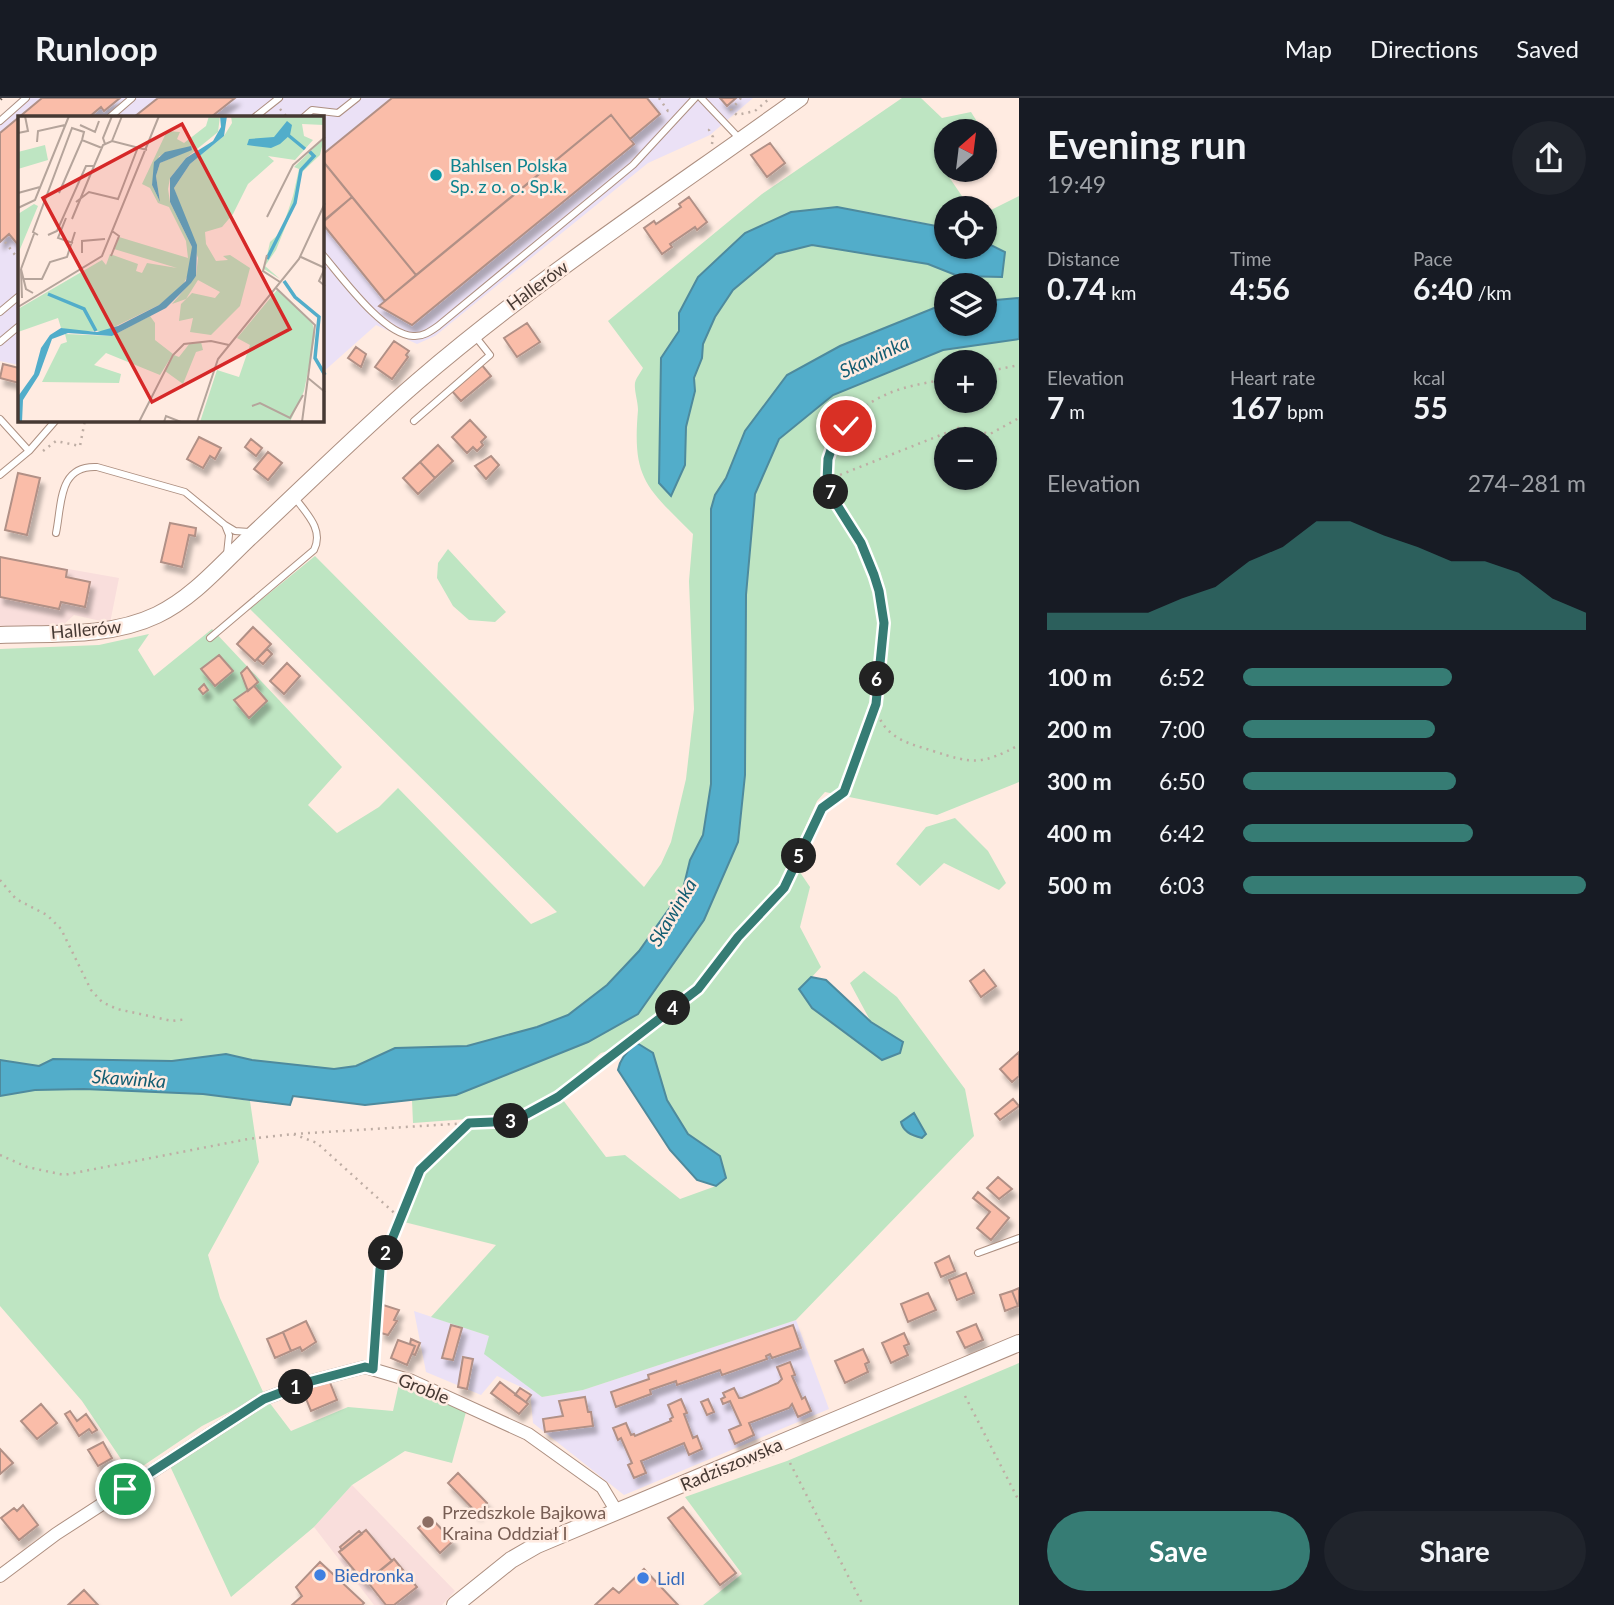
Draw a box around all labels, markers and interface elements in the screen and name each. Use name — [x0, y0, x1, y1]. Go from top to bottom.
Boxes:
text: Runloop — [35, 28, 158, 68]
text: Map — [1285, 34, 1332, 63]
text: Directions — [1370, 34, 1478, 63]
text: Saved — [1516, 34, 1579, 63]
inset map — [18, 116, 324, 422]
north arrow — [934, 119, 998, 182]
map controls — [934, 119, 997, 490]
text: Evening run — [1047, 121, 1247, 167]
button: share — [1512, 121, 1586, 195]
place label: Bahlsen Polska Sp. z o. o. Sp.k. — [450, 154, 567, 197]
marker: Bahlsen Polska Sp. z o. o. Sp.k. — [428, 167, 444, 183]
text: 19:49 — [1047, 170, 1106, 198]
button: locate — [934, 196, 997, 259]
text: Distance — [1047, 247, 1120, 270]
text: Time — [1230, 247, 1271, 270]
text: Pace — [1413, 247, 1452, 270]
street label: Hallerów — [502, 255, 572, 315]
text: 0.74 — [1047, 270, 1106, 306]
text: 4:56 — [1230, 270, 1290, 306]
text: 6:40 — [1413, 270, 1473, 306]
button: layers — [934, 273, 997, 336]
text: km — [1106, 281, 1136, 304]
text: /km — [1473, 281, 1512, 304]
water label: Skawinka — [836, 330, 912, 382]
button: + — [934, 350, 997, 413]
text: Elevation — [1047, 366, 1124, 389]
text: Heart rate — [1230, 366, 1315, 389]
text: kcal — [1413, 366, 1445, 389]
text: 7 — [1047, 389, 1064, 425]
text: 167 — [1230, 389, 1282, 425]
text: 55 — [1413, 389, 1448, 425]
pin — [816, 396, 876, 456]
text: m — [1064, 400, 1085, 423]
text: bpm — [1282, 400, 1324, 423]
icon: check — [827, 407, 865, 445]
button: − — [934, 427, 997, 490]
text: Elevation — [1047, 469, 1140, 497]
text: 274–281 m — [1468, 469, 1586, 497]
pin: 7 — [814, 474, 848, 510]
text: 7 — [825, 480, 836, 503]
street label: Hallerów — [50, 615, 122, 643]
pin: 6 — [860, 662, 894, 696]
text: 100 m — [1047, 663, 1112, 691]
text: 6:52 — [1159, 663, 1205, 691]
text: 6 — [871, 667, 882, 690]
text: 200 m — [1047, 715, 1112, 743]
text: 7:00 — [1159, 715, 1205, 743]
text: 300 m — [1047, 767, 1112, 795]
text: 6:50 — [1159, 767, 1205, 795]
text: 400 m — [1047, 819, 1112, 847]
text: 6:42 — [1159, 819, 1205, 847]
pin: 5 — [782, 838, 816, 874]
text: 5 — [793, 844, 804, 867]
text: 500 m — [1047, 871, 1112, 899]
text: 6:03 — [1159, 871, 1205, 899]
water label: Skawinka — [643, 874, 701, 950]
pin: 4 — [656, 990, 690, 1026]
text: 4 — [667, 996, 678, 1019]
water label: Skawinka — [91, 1064, 167, 1092]
pin: 3 — [494, 1104, 528, 1138]
text: 3 — [505, 1109, 516, 1132]
pin: 2 — [368, 1236, 404, 1270]
text: 2 — [380, 1241, 391, 1264]
street label: Groble — [395, 1368, 453, 1408]
pin: 1 — [278, 1370, 314, 1404]
text: 1 — [290, 1375, 301, 1398]
street label: Radziszowska — [677, 1433, 785, 1495]
pin — [95, 1459, 155, 1519]
icon: arrive — [106, 1470, 144, 1508]
place label: Przedszkole Bajkowa Kraina Oddział I — [442, 1501, 606, 1544]
button: Save — [1047, 1511, 1310, 1591]
button: Share — [1324, 1511, 1586, 1591]
marker: Przedszkole Bajkowa Kraina Oddział I — [420, 1514, 436, 1530]
place label: Biedronka — [334, 1564, 414, 1586]
marker: Biedronka — [312, 1567, 328, 1583]
place label: Lidl — [657, 1567, 685, 1589]
marker: Lidl — [635, 1570, 651, 1586]

